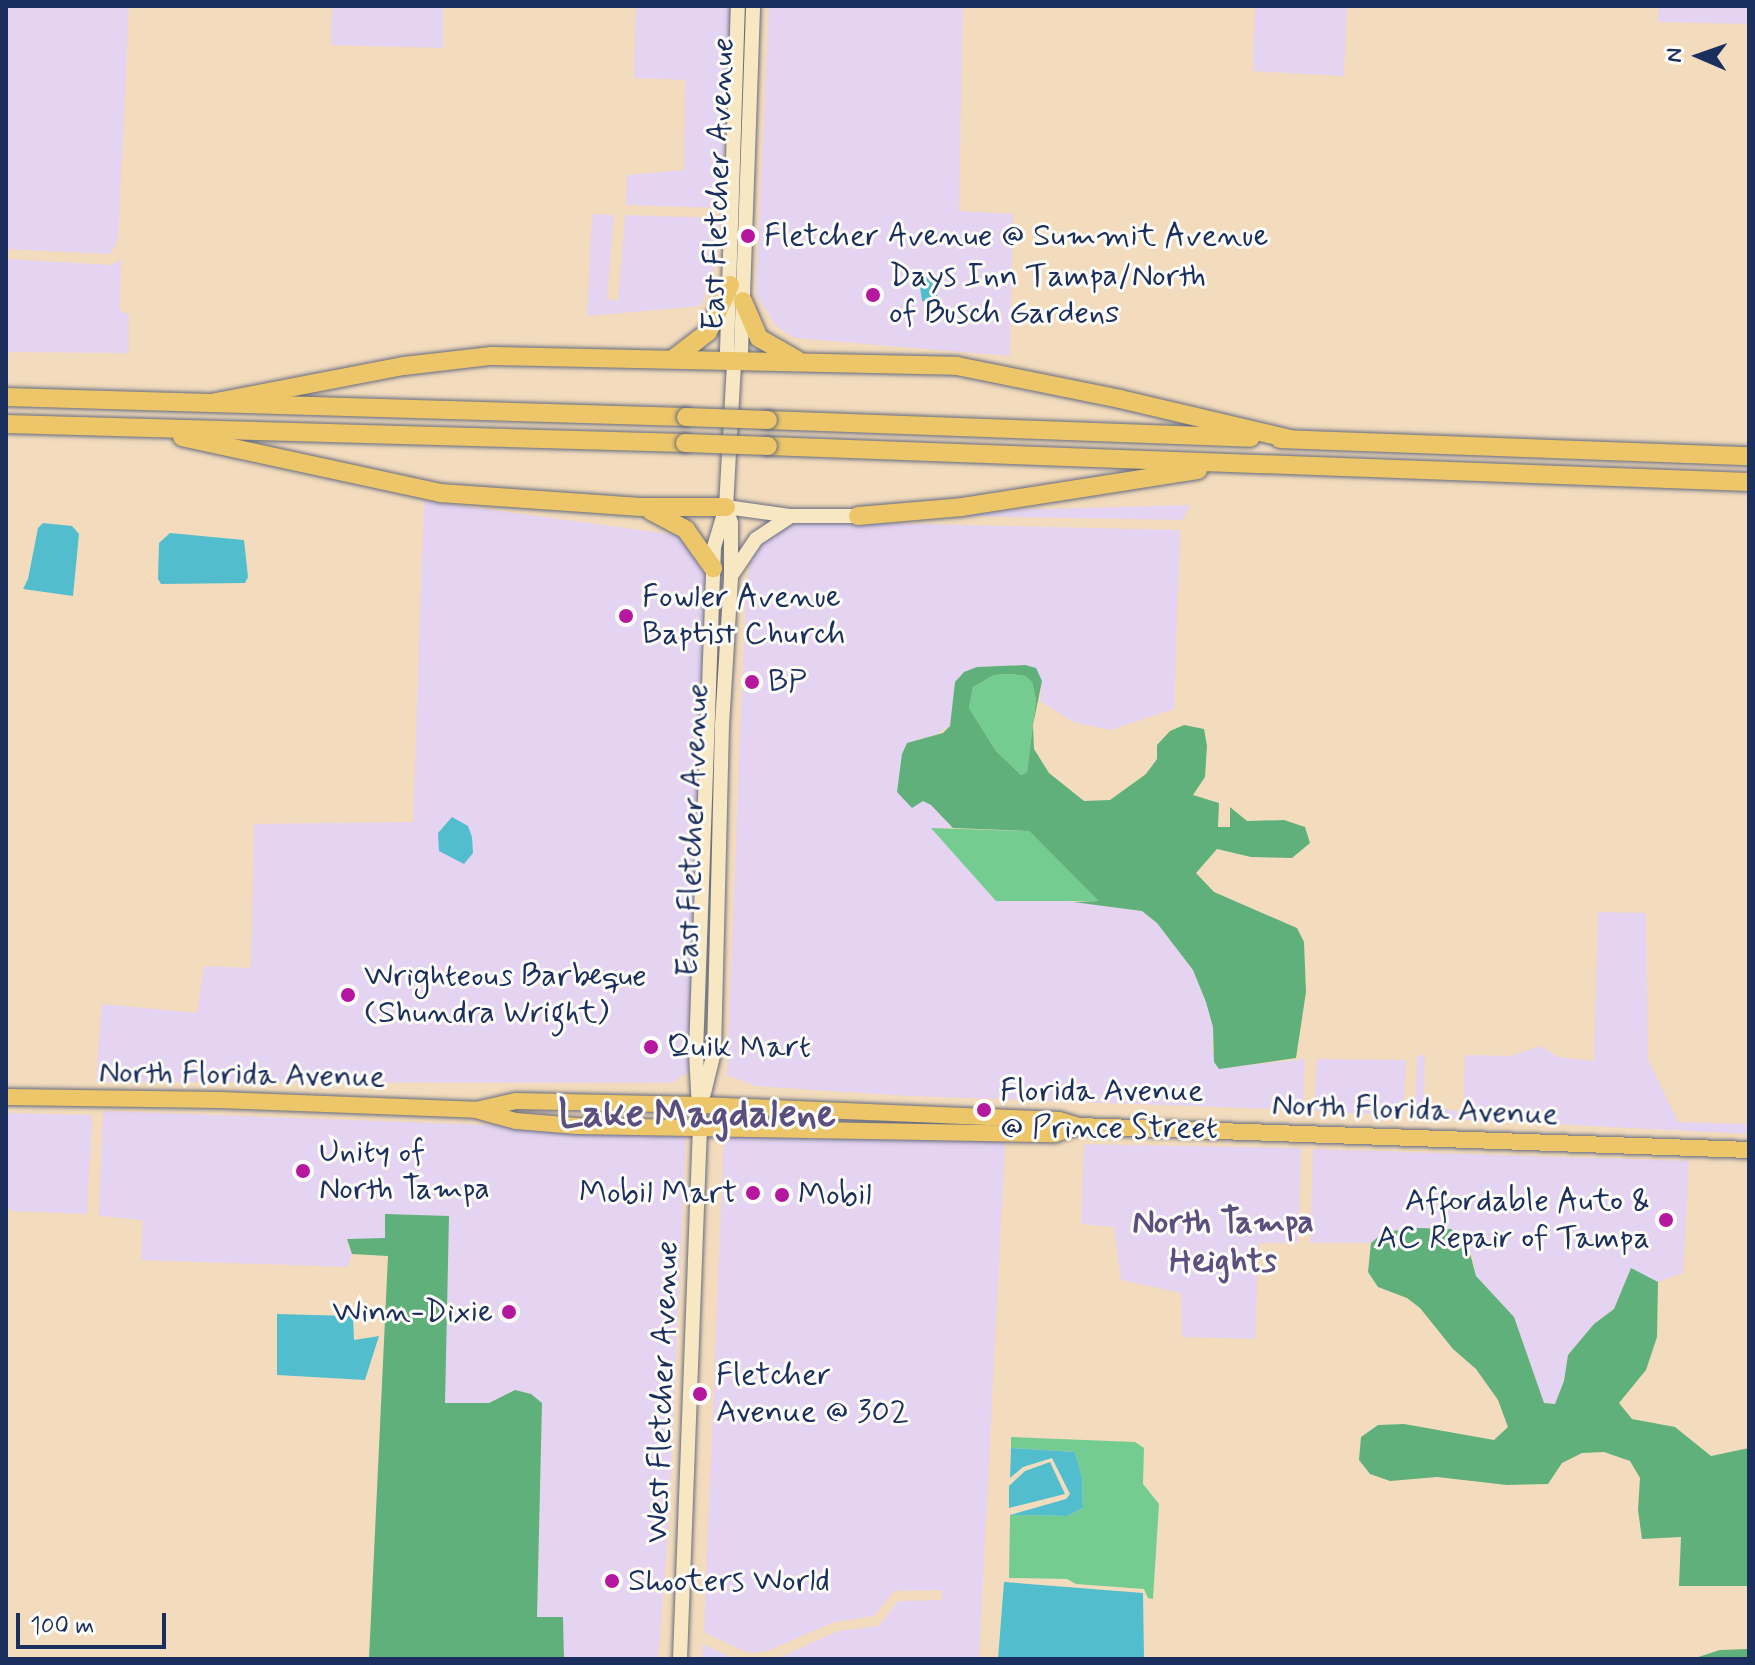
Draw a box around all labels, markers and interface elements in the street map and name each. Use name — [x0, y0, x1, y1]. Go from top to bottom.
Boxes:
north arrow — [1659, 16, 1739, 96]
street label: East Fletcher Avenue — [695, 39, 743, 329]
text: N — [1661, 47, 1689, 63]
place label: Fletcher Avenue @ Summit Avenue — [764, 217, 1261, 255]
marker: Fletcher Avenue @ Summit Avenue — [739, 227, 757, 245]
place label: Days Inn Tampa/North of Busch Gardens — [889, 258, 1201, 333]
marker: Days Inn Tampa/North of Busch Gardens — [864, 286, 882, 304]
place label: Fowler Avenue Baptist Church — [642, 579, 845, 654]
marker: Fowler Avenue Baptist Church — [617, 607, 635, 625]
place label: BP — [768, 663, 807, 701]
marker: BP — [743, 673, 761, 691]
street label: East Fletcher Avenue — [669, 685, 717, 975]
place label: Wrighteous Barbeque (Shundra Wright) — [364, 958, 647, 1033]
marker: Wrighteous Barbeque (Shundra Wright) — [339, 986, 357, 1004]
place label: Quik Mart — [667, 1028, 813, 1066]
marker: Quik Mart — [642, 1038, 660, 1056]
street label: North Florida Avenue — [98, 1053, 386, 1097]
place label: Florida Avenue @ Prince Street — [1000, 1073, 1223, 1148]
street label: North Florida Avenue — [1271, 1086, 1559, 1134]
district label: Lake Magdalene — [556, 1091, 838, 1139]
marker: Florida Avenue @ Prince Street — [975, 1101, 993, 1119]
place label: Unity of North Tampa — [319, 1134, 490, 1209]
marker: Unity of North Tampa — [294, 1162, 312, 1180]
place label: Mobil Mart — [582, 1174, 737, 1212]
place label: Mobil — [798, 1176, 872, 1214]
place label: Affordable Auto & AC Repair of Tampa — [1379, 1183, 1650, 1258]
marker: Mobil Mart — [744, 1184, 762, 1202]
marker: Mobil — [773, 1186, 791, 1204]
district label: North Tampa Heights — [1132, 1202, 1314, 1282]
marker: Affordable Auto & AC Repair of Tampa — [1657, 1211, 1675, 1229]
street label: West Fletcher Avenue — [639, 1242, 687, 1542]
place label: Winn-Dixie — [332, 1293, 493, 1331]
marker: Winn-Dixie — [500, 1303, 518, 1321]
place label: Fletcher Avenue @ 302 — [716, 1357, 909, 1432]
marker: Fletcher Avenue @ 302 — [691, 1385, 709, 1403]
place label: Shooters World — [628, 1562, 830, 1600]
marker: Shooters World — [603, 1572, 621, 1590]
scale bar — [20, 1597, 170, 1647]
text: 100 m — [30, 1611, 94, 1642]

